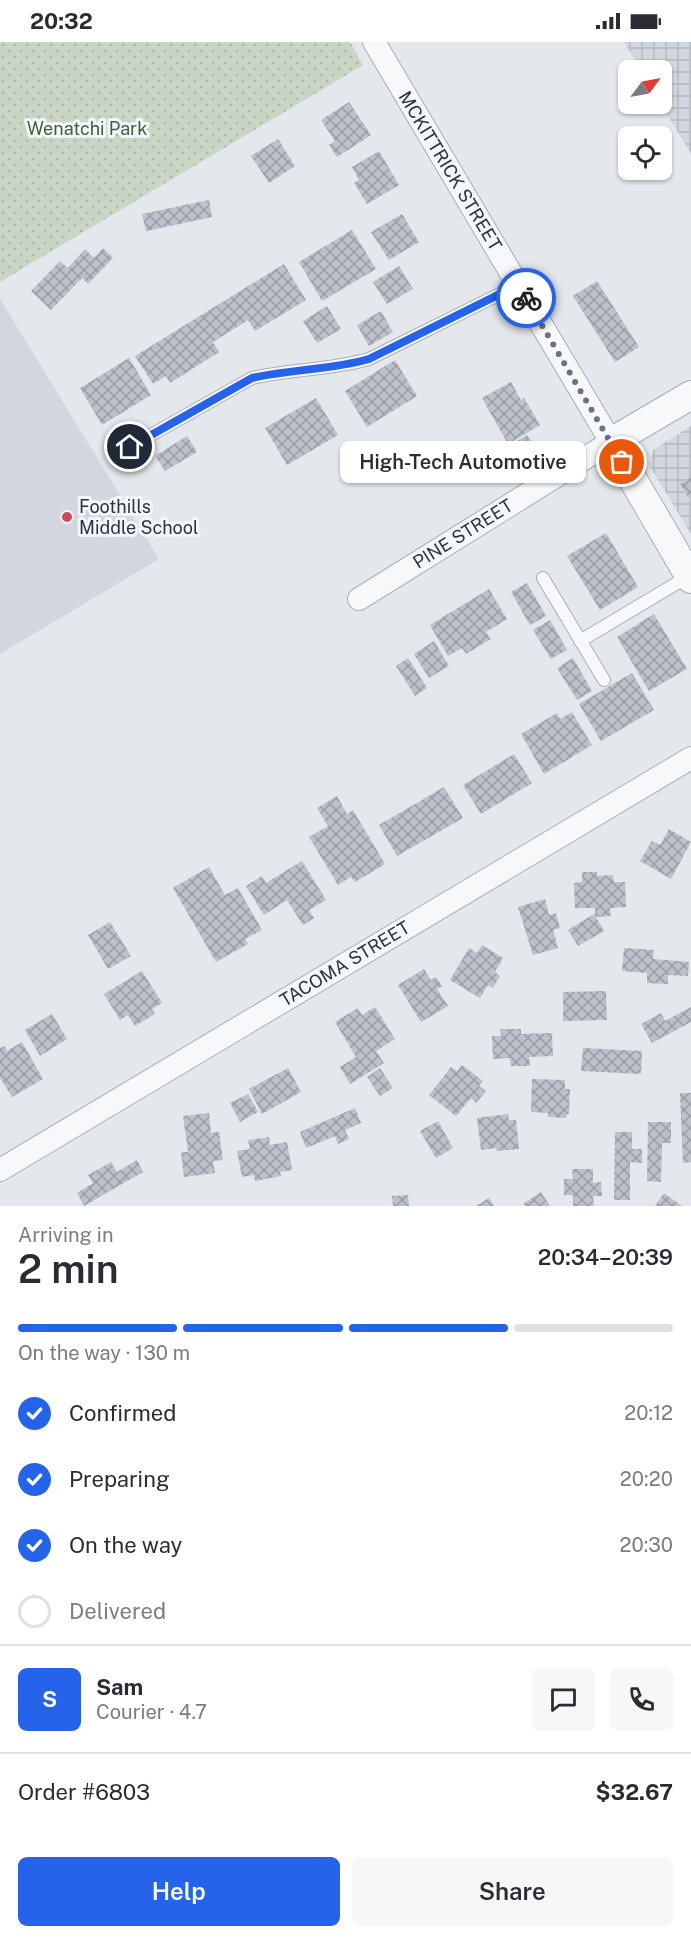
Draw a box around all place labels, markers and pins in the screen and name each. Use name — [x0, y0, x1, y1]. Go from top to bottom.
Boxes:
pin — [104, 421, 155, 472]
pin — [596, 436, 647, 487]
callout: High-Tech Automotive — [340, 441, 586, 483]
place label: Foothills Middle School — [79, 496, 198, 538]
marker: Foothills Middle School — [60, 510, 74, 524]

